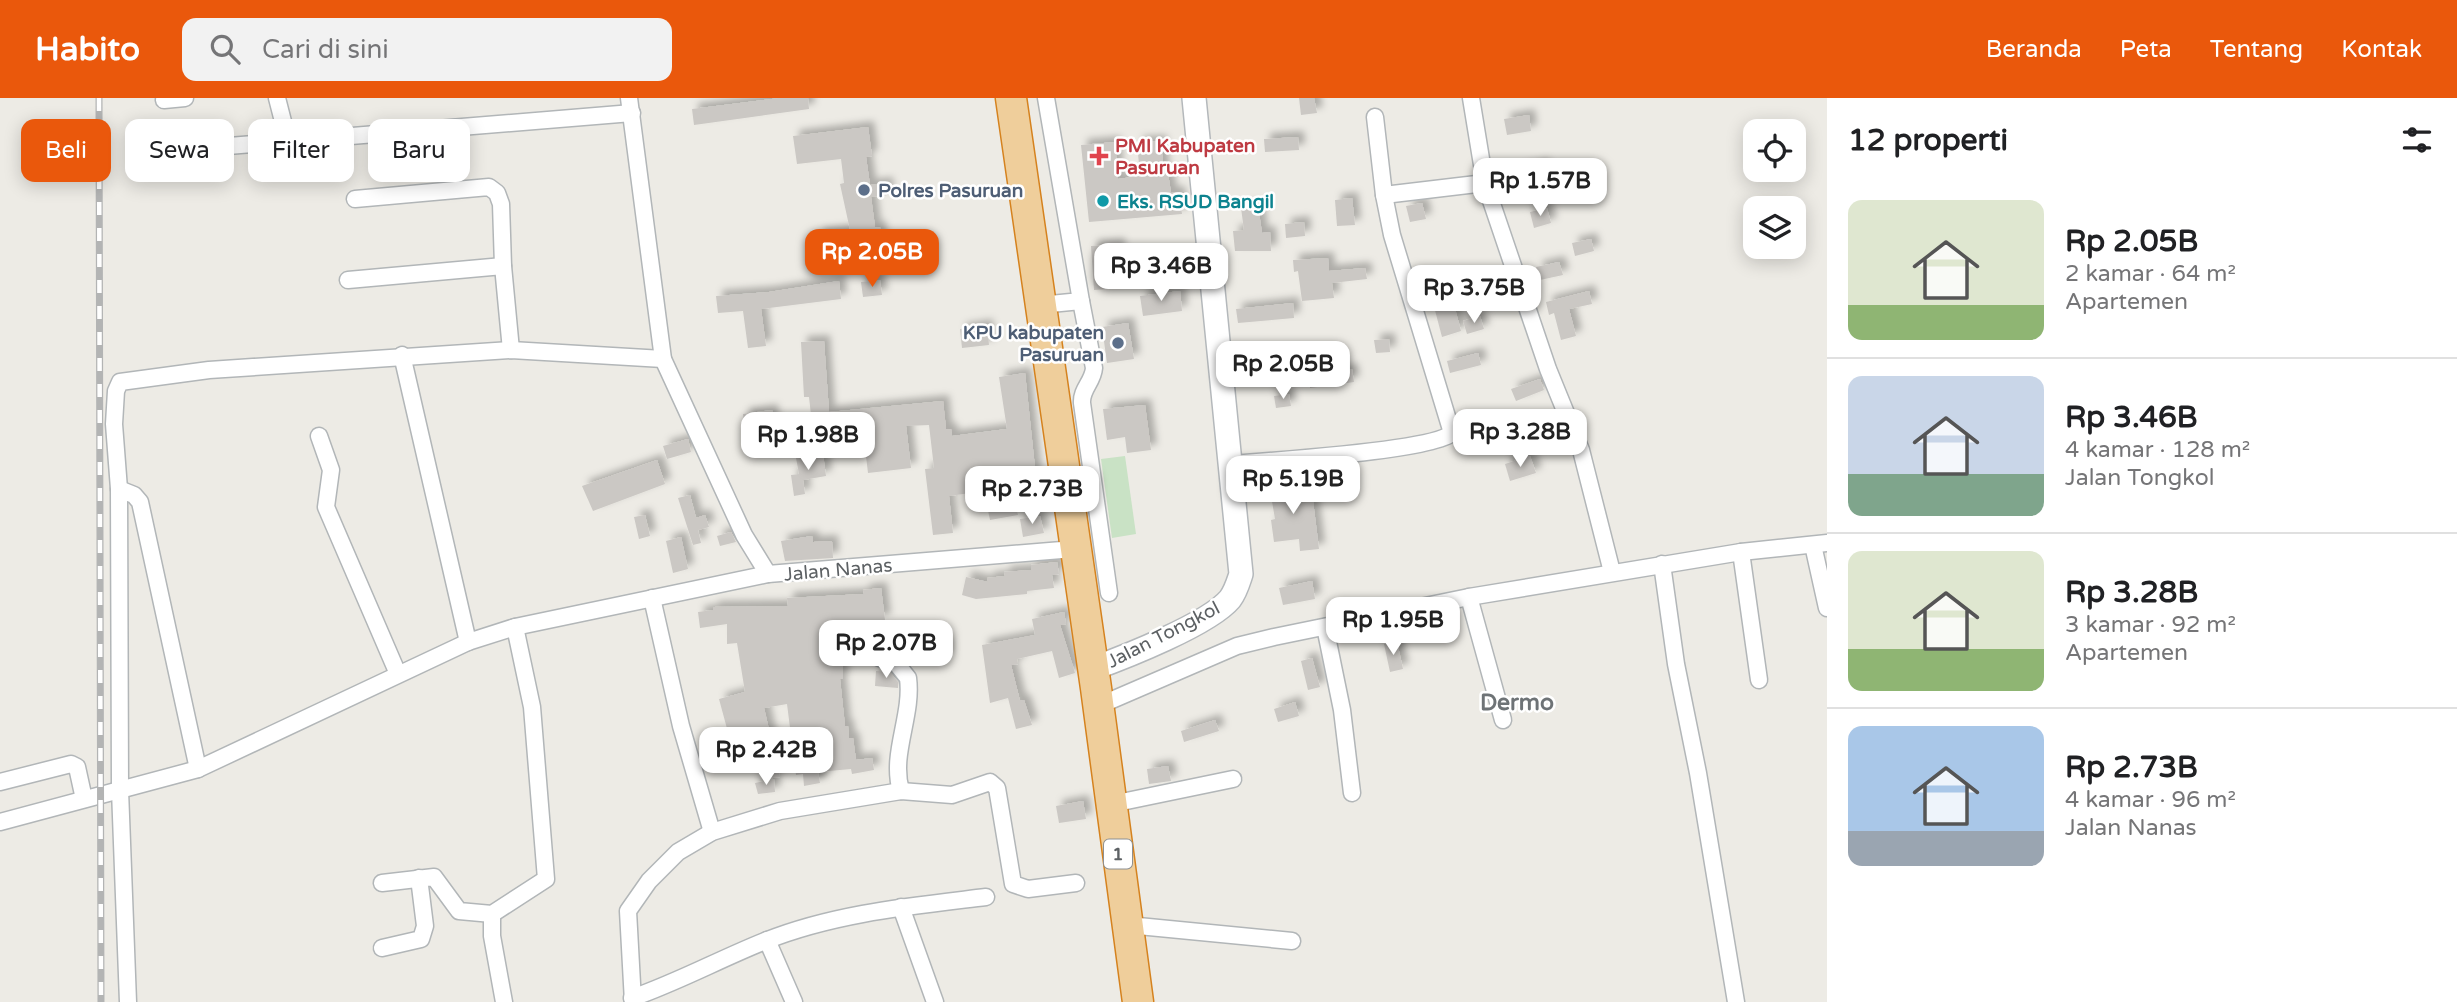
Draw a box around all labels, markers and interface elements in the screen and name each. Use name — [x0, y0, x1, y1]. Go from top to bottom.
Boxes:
search box — [182, 18, 672, 81]
text: Habito — [35, 30, 140, 69]
icon: search — [206, 30, 244, 68]
text: Cari di sini — [262, 34, 389, 65]
text: Beranda — [1986, 35, 2082, 64]
text: Peta — [2120, 35, 2172, 64]
text: Tentang — [2210, 35, 2303, 64]
text: Kontak — [2341, 35, 2422, 64]
chip: Beli — [21, 119, 111, 182]
chip: Sewa — [125, 119, 234, 182]
chip: Filter — [248, 119, 354, 182]
chip: Baru — [368, 119, 470, 182]
map controls — [1743, 119, 1806, 259]
button: locate — [1743, 119, 1806, 182]
icon: filters — [2398, 121, 2436, 159]
text: 12 properti — [1848, 122, 2008, 159]
place label: PMI Kabupaten Pasuruan — [1115, 135, 1255, 179]
marker: PMI Kabupaten Pasuruan — [1089, 146, 1109, 166]
pin: Rp 1.57B — [1468, 158, 1612, 218]
text: Rp 1.57B — [1489, 167, 1591, 195]
place label: Polres Pasuruan — [878, 180, 1023, 202]
marker: Polres Pasuruan — [856, 182, 872, 198]
place label: Eks. RSUD Bangil — [1117, 191, 1274, 214]
marker: Eks. RSUD Bangil — [1095, 193, 1111, 209]
button: layers — [1743, 196, 1806, 259]
text: Rp 2.05B — [2065, 223, 2198, 260]
icon: home — [1904, 228, 1988, 312]
pin: Rp 2.05B — [800, 230, 944, 289]
text: Rp 2.05B — [821, 238, 923, 266]
pin: Rp 3.46B — [1089, 244, 1233, 303]
text: Rp 3.46B — [1110, 252, 1212, 280]
text: 2 kamar · 64 m² — [2065, 260, 2236, 288]
pin: Rp 3.75B — [1402, 266, 1546, 325]
text: Rp 3.75B — [1423, 274, 1525, 302]
text: Apartemen — [2065, 288, 2188, 316]
place label: KPU kabupaten Pasuruan — [963, 322, 1104, 366]
marker: KPU kabupaten Pasuruan — [1110, 335, 1126, 351]
pin: Rp 2.05B — [1211, 342, 1355, 401]
text: Rp 2.05B — [1232, 350, 1334, 378]
text: Rp 3.46B — [2065, 399, 2198, 436]
icon: home — [1904, 404, 1988, 488]
pin: Rp 3.28B — [1448, 410, 1592, 469]
pin: Rp 1.98B — [736, 412, 880, 472]
text: Rp 3.28B — [1469, 418, 1571, 446]
text: Rp 1.98B — [757, 421, 859, 449]
text: 4 kamar · 128 m² — [2065, 436, 2250, 464]
pin: Rp 5.19B — [1221, 456, 1365, 516]
text: Jalan Tongkol — [2065, 464, 2214, 492]
text: Rp 5.19B — [1242, 465, 1344, 493]
pin: Rp 2.73B — [960, 466, 1104, 526]
text: Rp 2.73B — [981, 475, 1083, 503]
street label: Jalan Nanas — [783, 554, 893, 586]
text: Rp 3.28B — [2065, 574, 2198, 611]
icon: home — [1904, 579, 1988, 663]
street label: Jalan Tongkol — [1103, 597, 1223, 673]
pin: Rp 1.95B — [1321, 598, 1465, 657]
text: Rp 1.95B — [1342, 606, 1444, 634]
text: 3 kamar · 92 m² — [2065, 611, 2236, 639]
pin: Rp 2.07B — [814, 620, 958, 680]
text: Rp 2.07B — [835, 629, 937, 657]
text: Apartemen — [2065, 639, 2188, 667]
district label: Dermo — [1480, 689, 1554, 717]
pin: Rp 2.42B — [694, 728, 838, 787]
text: Rp 2.42B — [715, 736, 817, 764]
text: Rp 2.73B — [2065, 749, 2198, 786]
icon: home — [1904, 754, 1988, 838]
text: 4 kamar · 96 m² — [2065, 786, 2236, 814]
text: Jalan Nanas — [2065, 814, 2197, 842]
road number: 1 — [1104, 840, 1132, 868]

